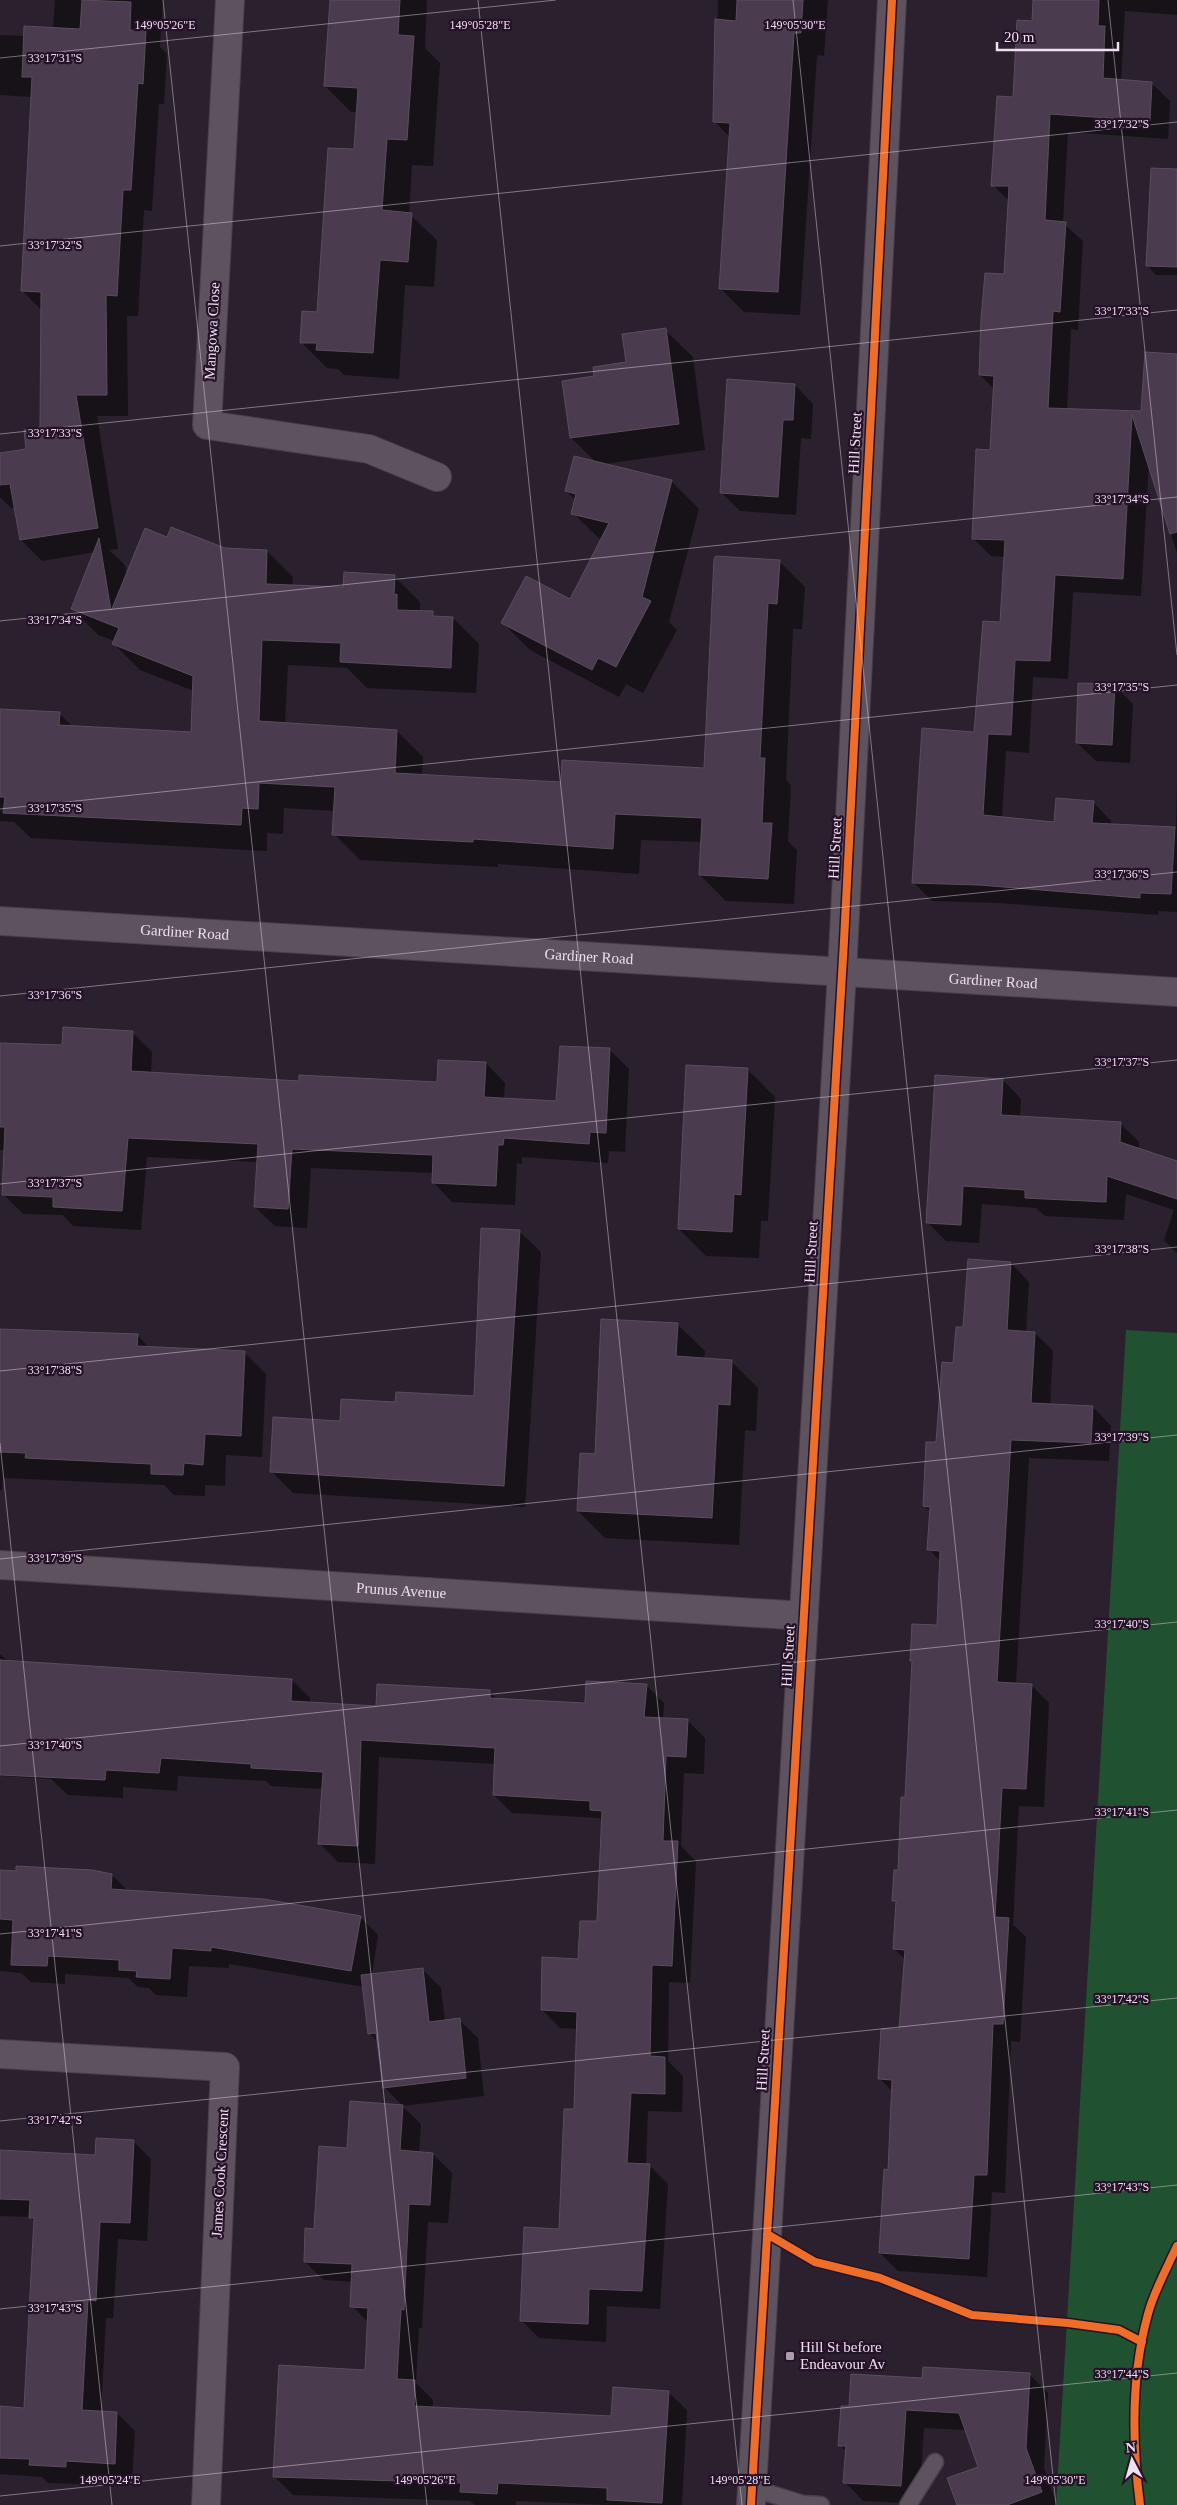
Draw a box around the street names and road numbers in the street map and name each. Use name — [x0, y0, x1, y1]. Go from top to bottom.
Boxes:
street label: Mangowa Close — [201, 281, 223, 380]
street label: Hill Street — [845, 411, 865, 474]
street label: Hill Street — [825, 816, 845, 879]
street label: Gardiner Road — [140, 921, 230, 943]
street label: Gardiner Road — [544, 946, 634, 967]
street label: Gardiner Road — [948, 970, 1038, 992]
street label: Hill Street — [801, 1220, 821, 1283]
street label: Prunus Avenue — [356, 1580, 447, 1601]
street label: Hill Street — [778, 1624, 798, 1687]
street label: Hill Street — [753, 2028, 773, 2091]
street label: James Cook Crescent — [209, 2107, 231, 2238]

